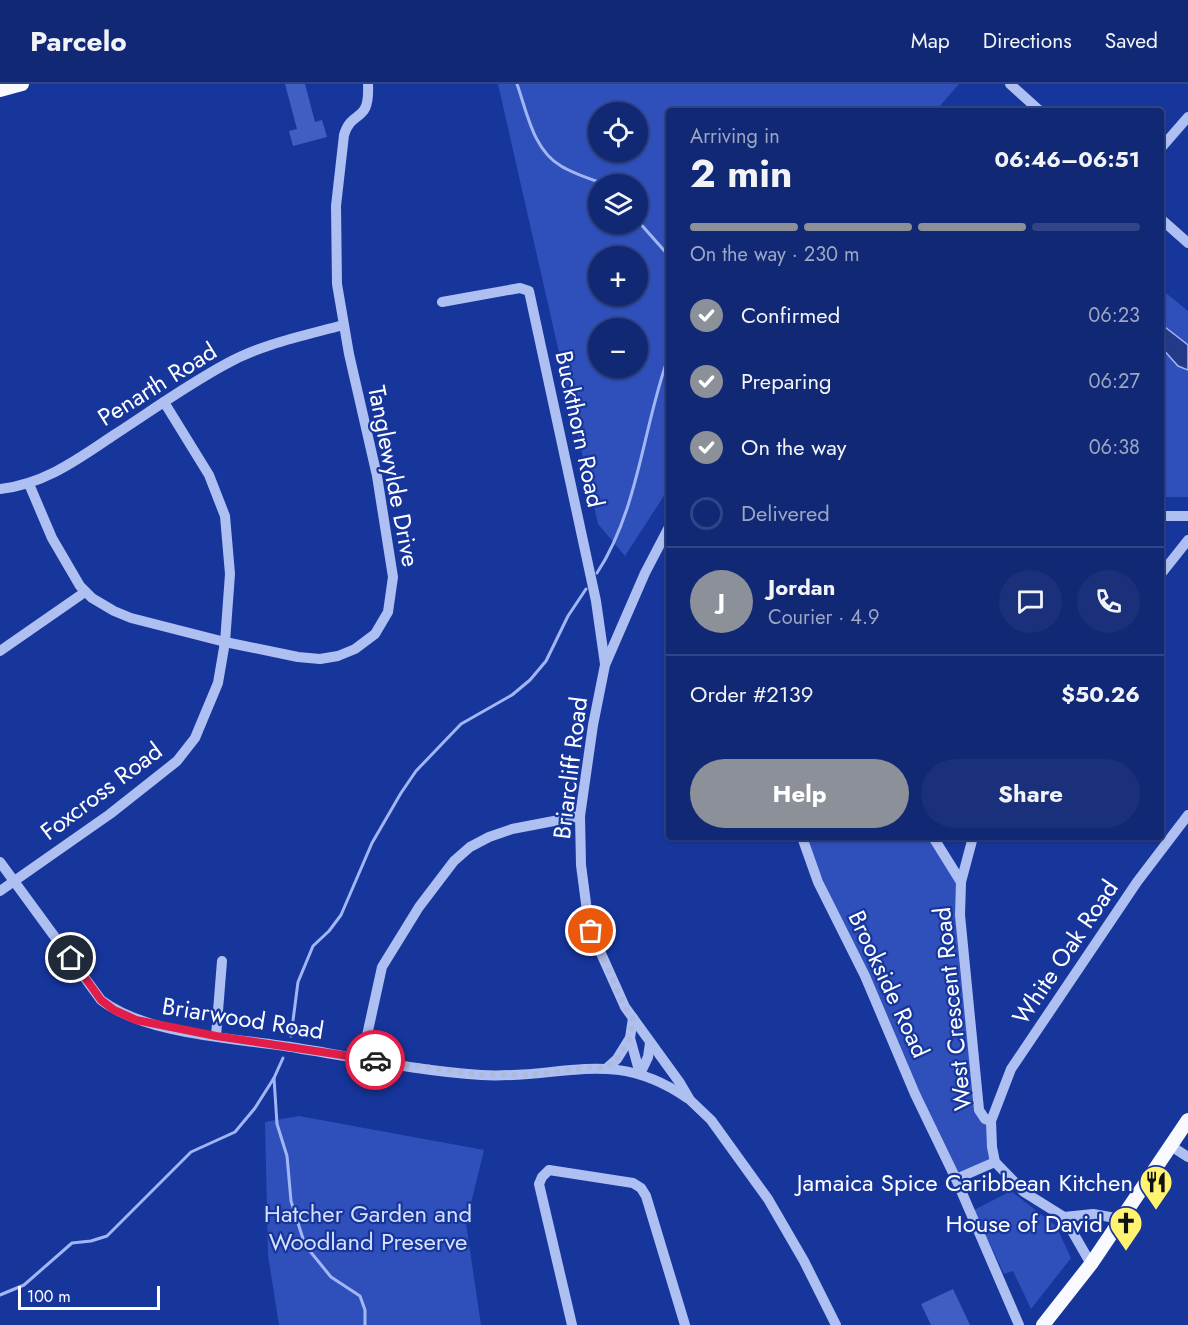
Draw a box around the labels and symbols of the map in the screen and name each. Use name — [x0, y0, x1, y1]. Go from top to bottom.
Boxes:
street label: Penarth Road — [91, 334, 223, 434]
street label: Buckthorn Road — [546, 347, 614, 511]
street label: Tanglewylde Drive — [359, 382, 429, 570]
street label: Briarcliff Road — [544, 695, 596, 841]
street label: Foxcross Road — [33, 734, 169, 848]
street label: White Oak Road — [1004, 873, 1126, 1031]
pin — [565, 905, 616, 956]
street label: Brookside Road — [840, 905, 938, 1063]
street label: West Crescent Road — [924, 906, 980, 1112]
pin — [45, 932, 96, 983]
street label: Briarwood Road — [160, 988, 326, 1048]
courier — [345, 1030, 405, 1090]
restaurant icon: Jamaica Spice Caribbean Kitchen — [1138, 1164, 1174, 1211]
place label: Jamaica Spice Caribbean Kitchen — [794, 1165, 1133, 1200]
park label: Hatcher Garden and Woodland Preserve — [264, 1196, 472, 1259]
church icon: House of David — [1108, 1205, 1144, 1252]
place label: House of David — [946, 1206, 1103, 1241]
scale bar — [18, 1283, 160, 1310]

